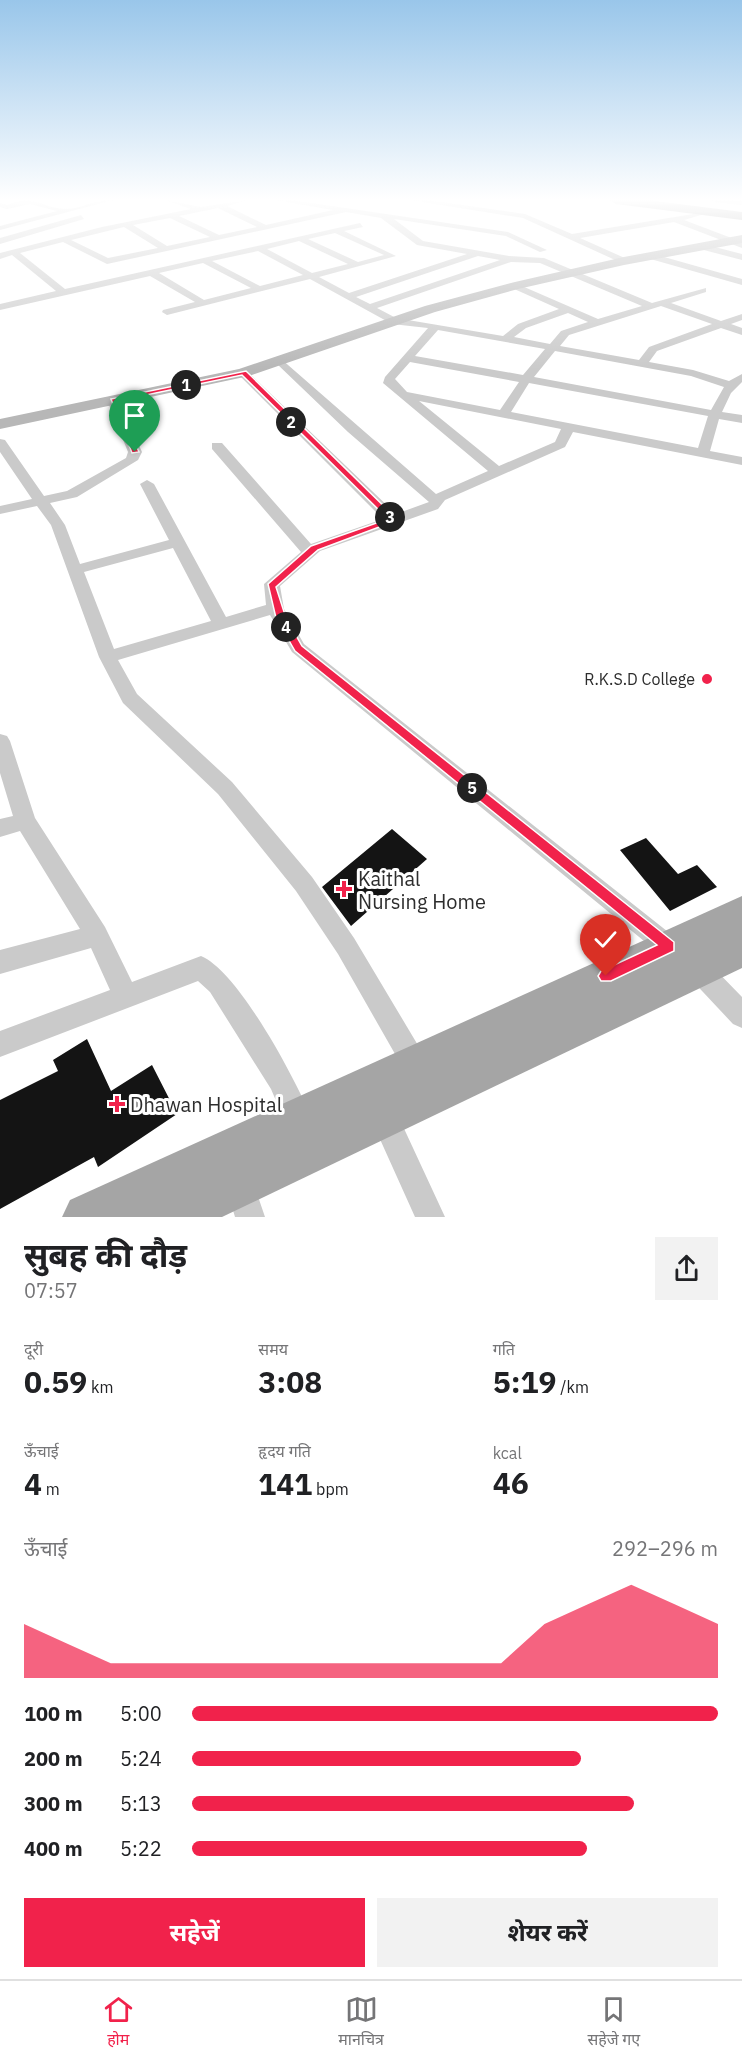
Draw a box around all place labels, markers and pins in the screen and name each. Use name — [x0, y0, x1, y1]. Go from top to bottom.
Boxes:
pin: 1 — [171, 370, 201, 400]
pin — [109, 390, 160, 452]
pin: 2 — [276, 407, 306, 437]
pin: 3 — [375, 502, 405, 532]
pin: 4 — [271, 612, 301, 642]
place label: R.K.S.D College — [584, 669, 695, 689]
marker: R.K.S.D College — [700, 672, 714, 686]
pin: 5 — [457, 773, 487, 803]
place label: Kaithal Nursing Home — [358, 865, 486, 915]
marker: Kaithal Nursing Home — [335, 880, 353, 898]
pin — [580, 914, 631, 976]
place label: Dhawan Hospital — [130, 1091, 282, 1118]
marker: Dhawan Hospital — [108, 1095, 126, 1113]

